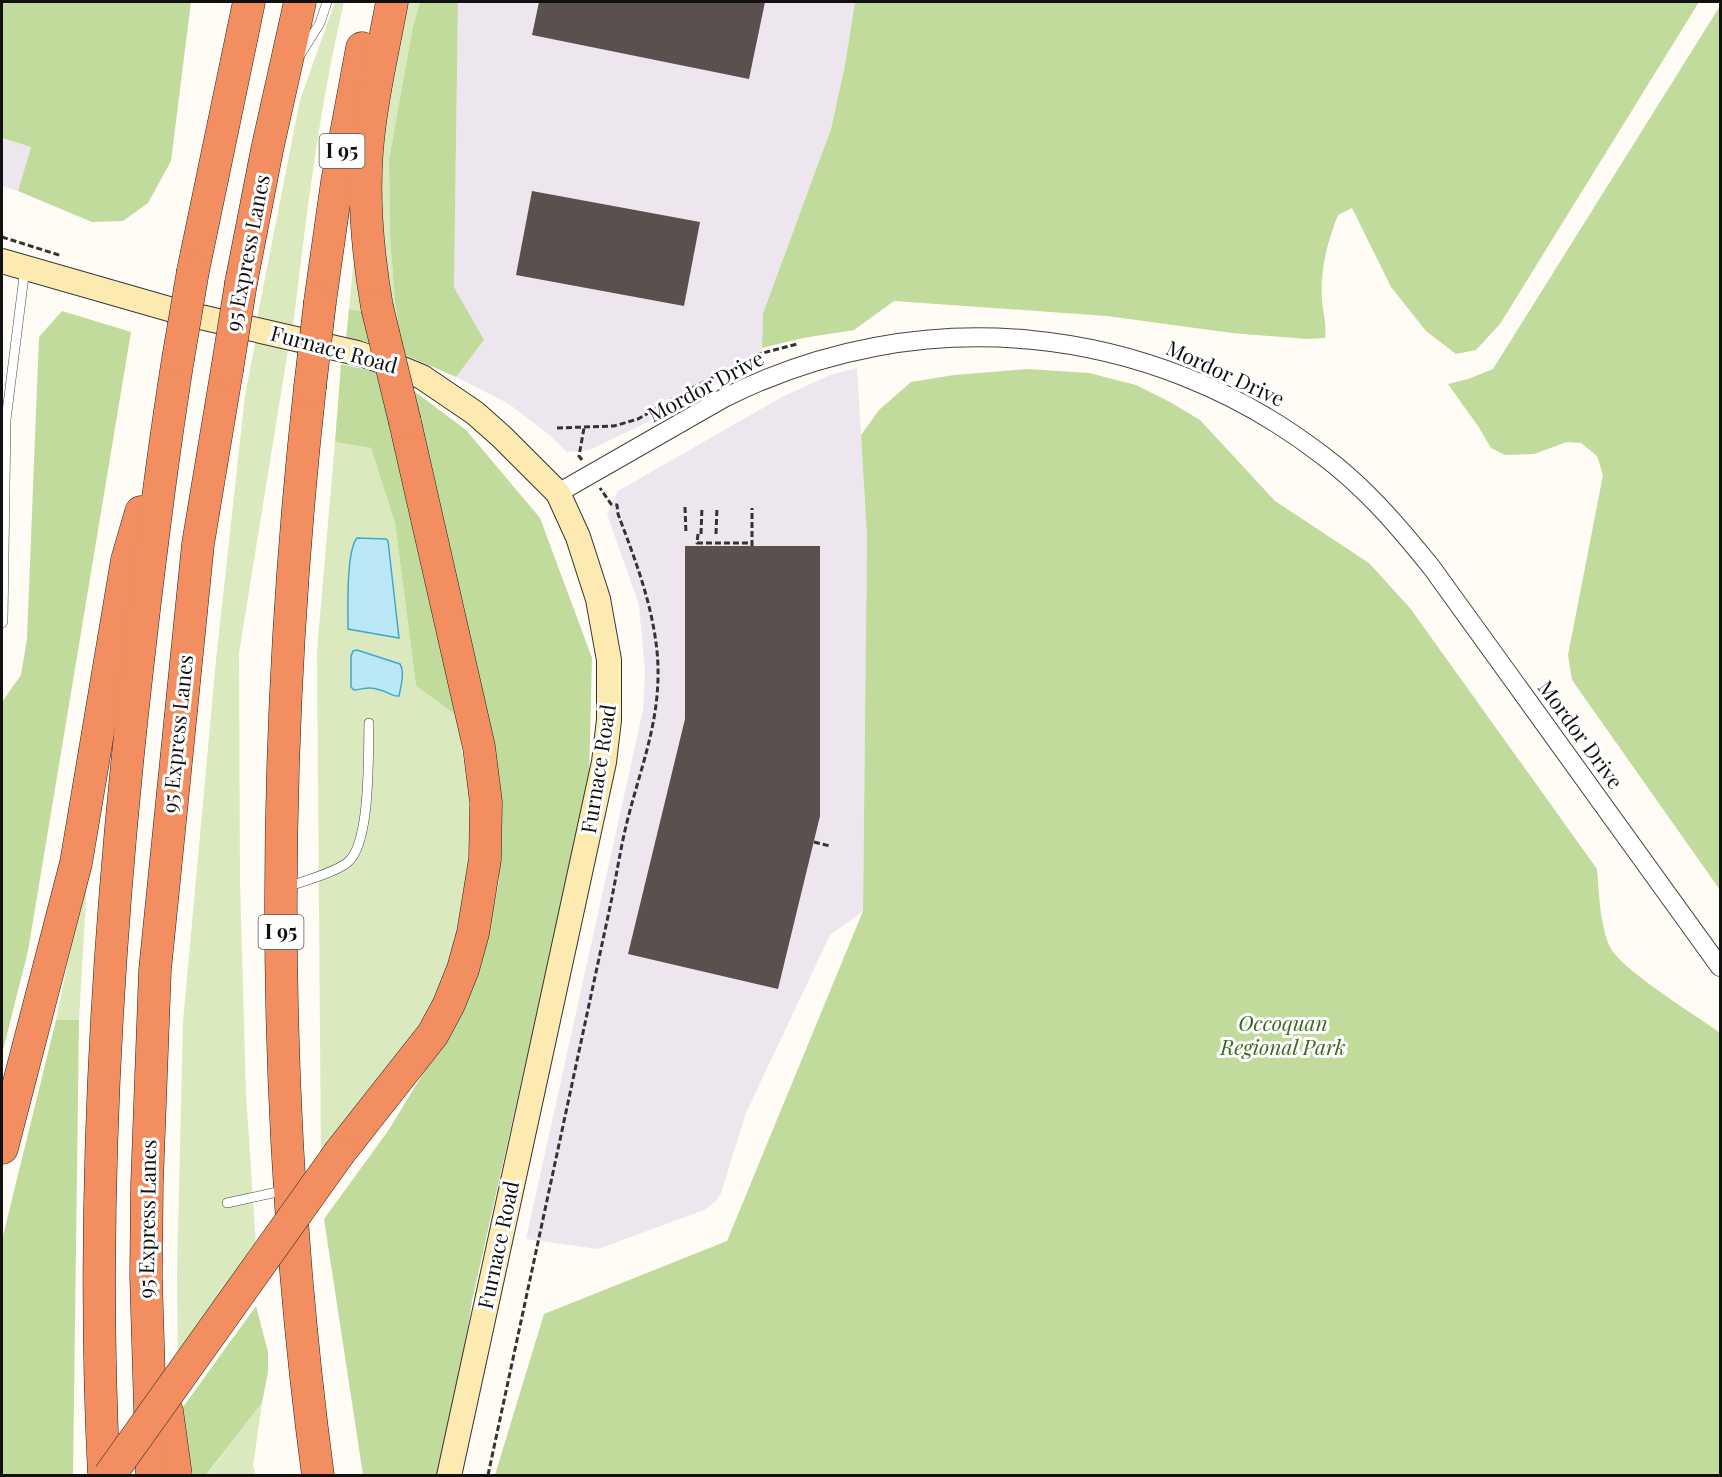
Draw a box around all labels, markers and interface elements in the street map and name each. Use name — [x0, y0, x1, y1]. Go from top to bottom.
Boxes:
road number: I 95 — [320, 134, 364, 168]
street label: 95 Express Lanes — [217, 172, 275, 333]
street label: Furnace Road — [268, 318, 401, 378]
street label: Mordor Drive — [1162, 333, 1290, 412]
street label: Mordor Drive — [642, 343, 768, 428]
street label: 95 Express Lanes — [154, 653, 198, 814]
street label: Mordor Drive — [1533, 674, 1630, 794]
street label: Furnace Road — [573, 702, 621, 835]
road number: I 95 — [258, 915, 304, 949]
park label: Occoquan Regional Park — [1219, 1008, 1346, 1060]
street label: 95 Express Lanes — [131, 1139, 161, 1299]
street label: Furnace Road — [470, 1178, 524, 1311]

